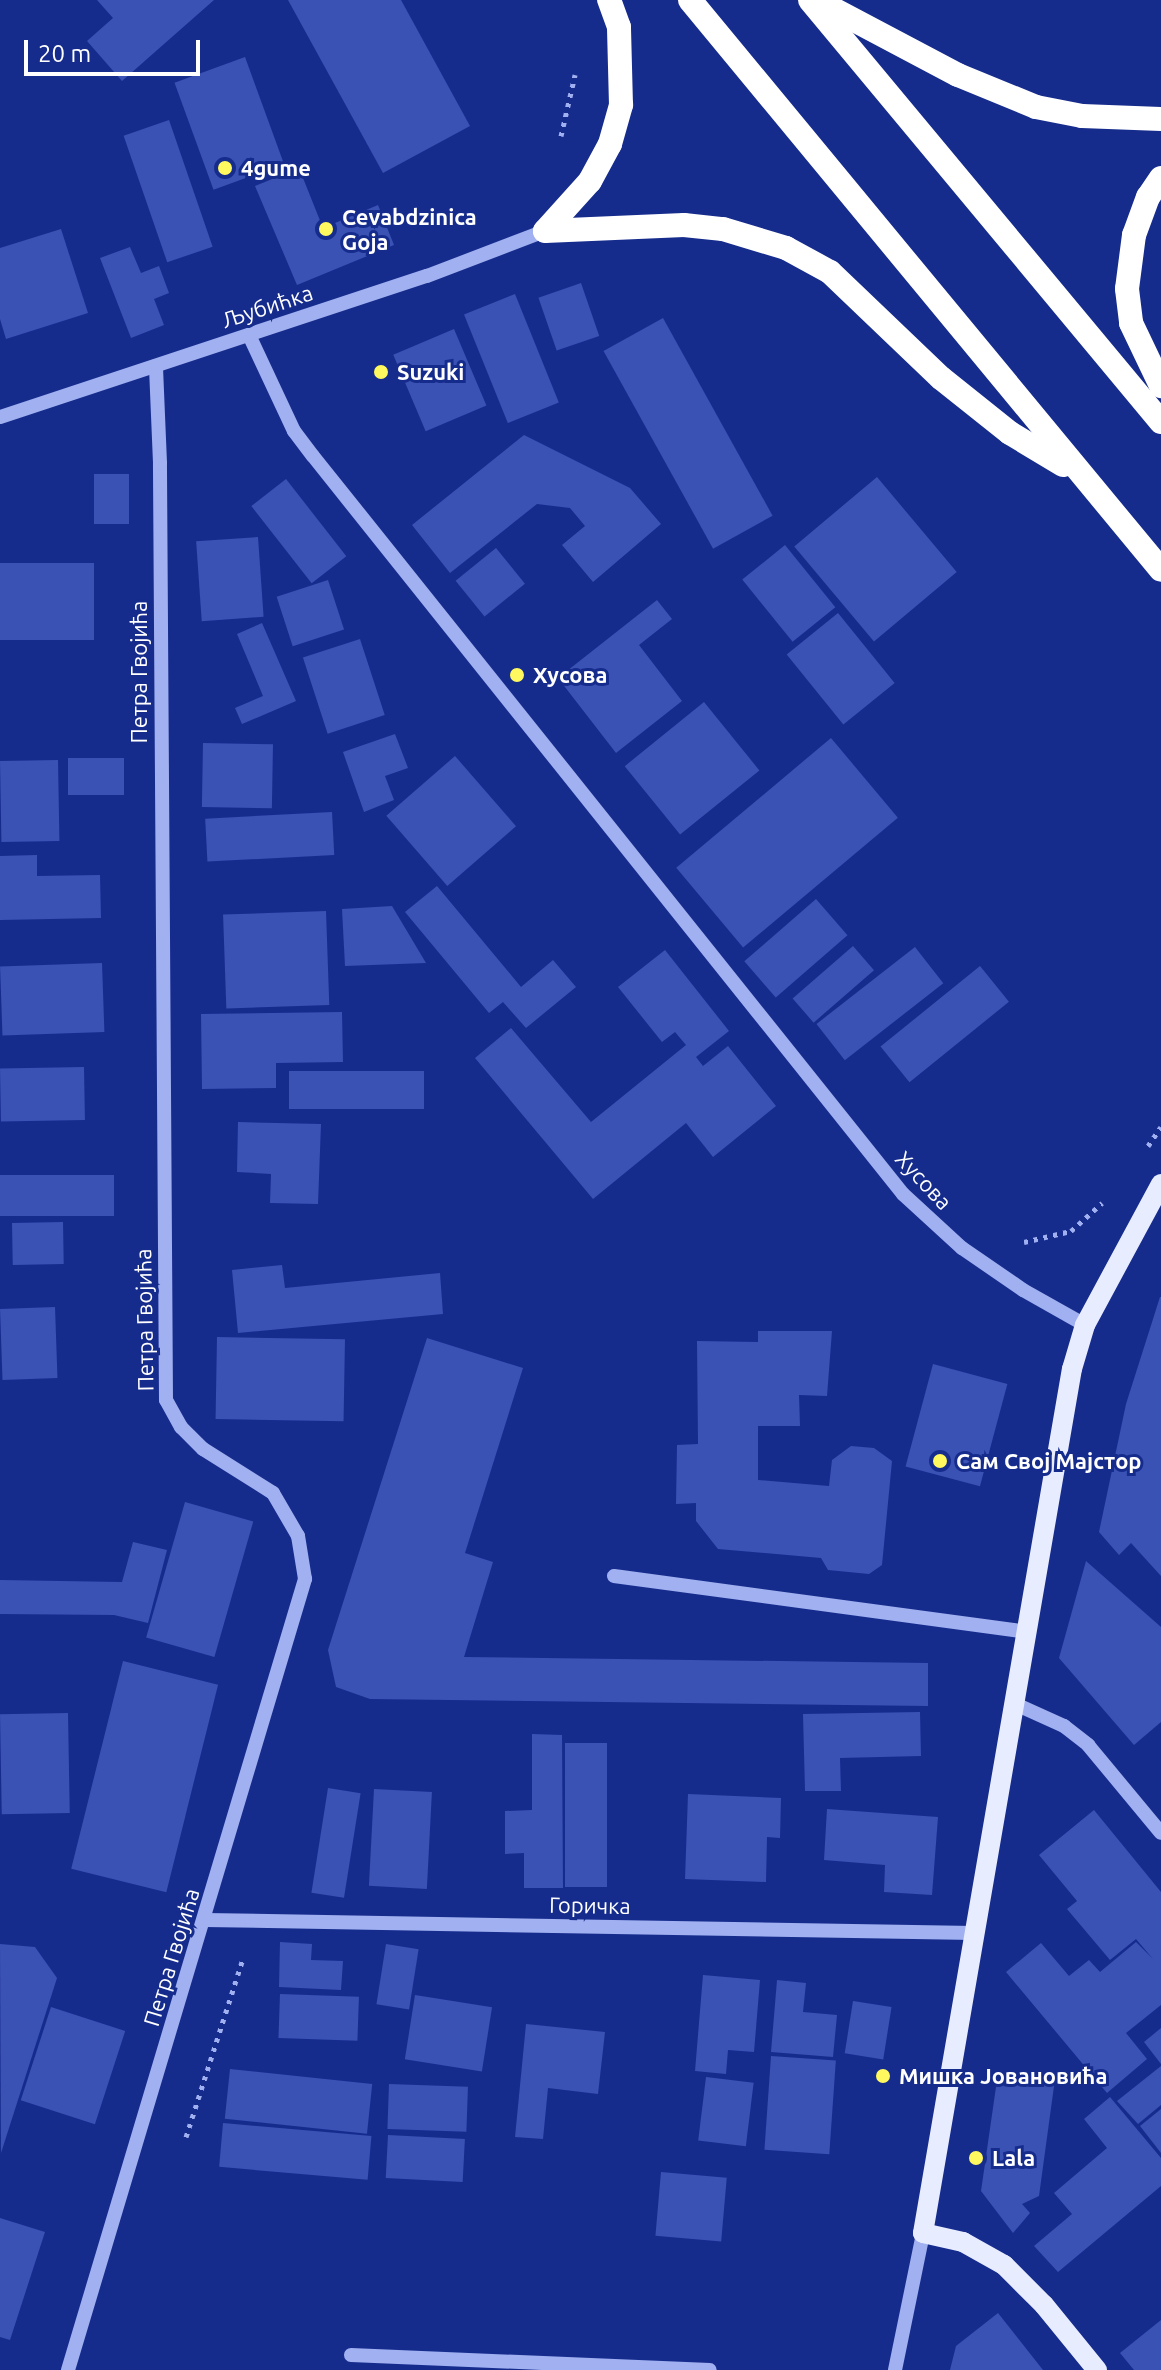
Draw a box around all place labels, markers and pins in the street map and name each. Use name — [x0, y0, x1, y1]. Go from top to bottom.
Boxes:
place label: 4gume — [241, 155, 311, 181]
marker: 4gume — [216, 159, 234, 177]
place label: Cevabdzinica Goja — [342, 203, 477, 254]
marker: Cevabdzinica Goja — [317, 220, 335, 238]
place label: Suzuki — [397, 359, 464, 385]
marker: Suzuki — [372, 363, 390, 381]
place label: Хусова — [533, 662, 607, 688]
marker: Хусова — [508, 666, 526, 684]
place label: Сам Свој Мајстор — [956, 1448, 1142, 1474]
marker: Сам Свој Мајстор — [931, 1452, 949, 1470]
place label: Мишка Јовановића — [899, 2063, 1107, 2089]
marker: Мишка Јовановића — [874, 2067, 892, 2085]
place label: Lala — [992, 2145, 1035, 2171]
marker: Lala — [967, 2149, 985, 2167]

